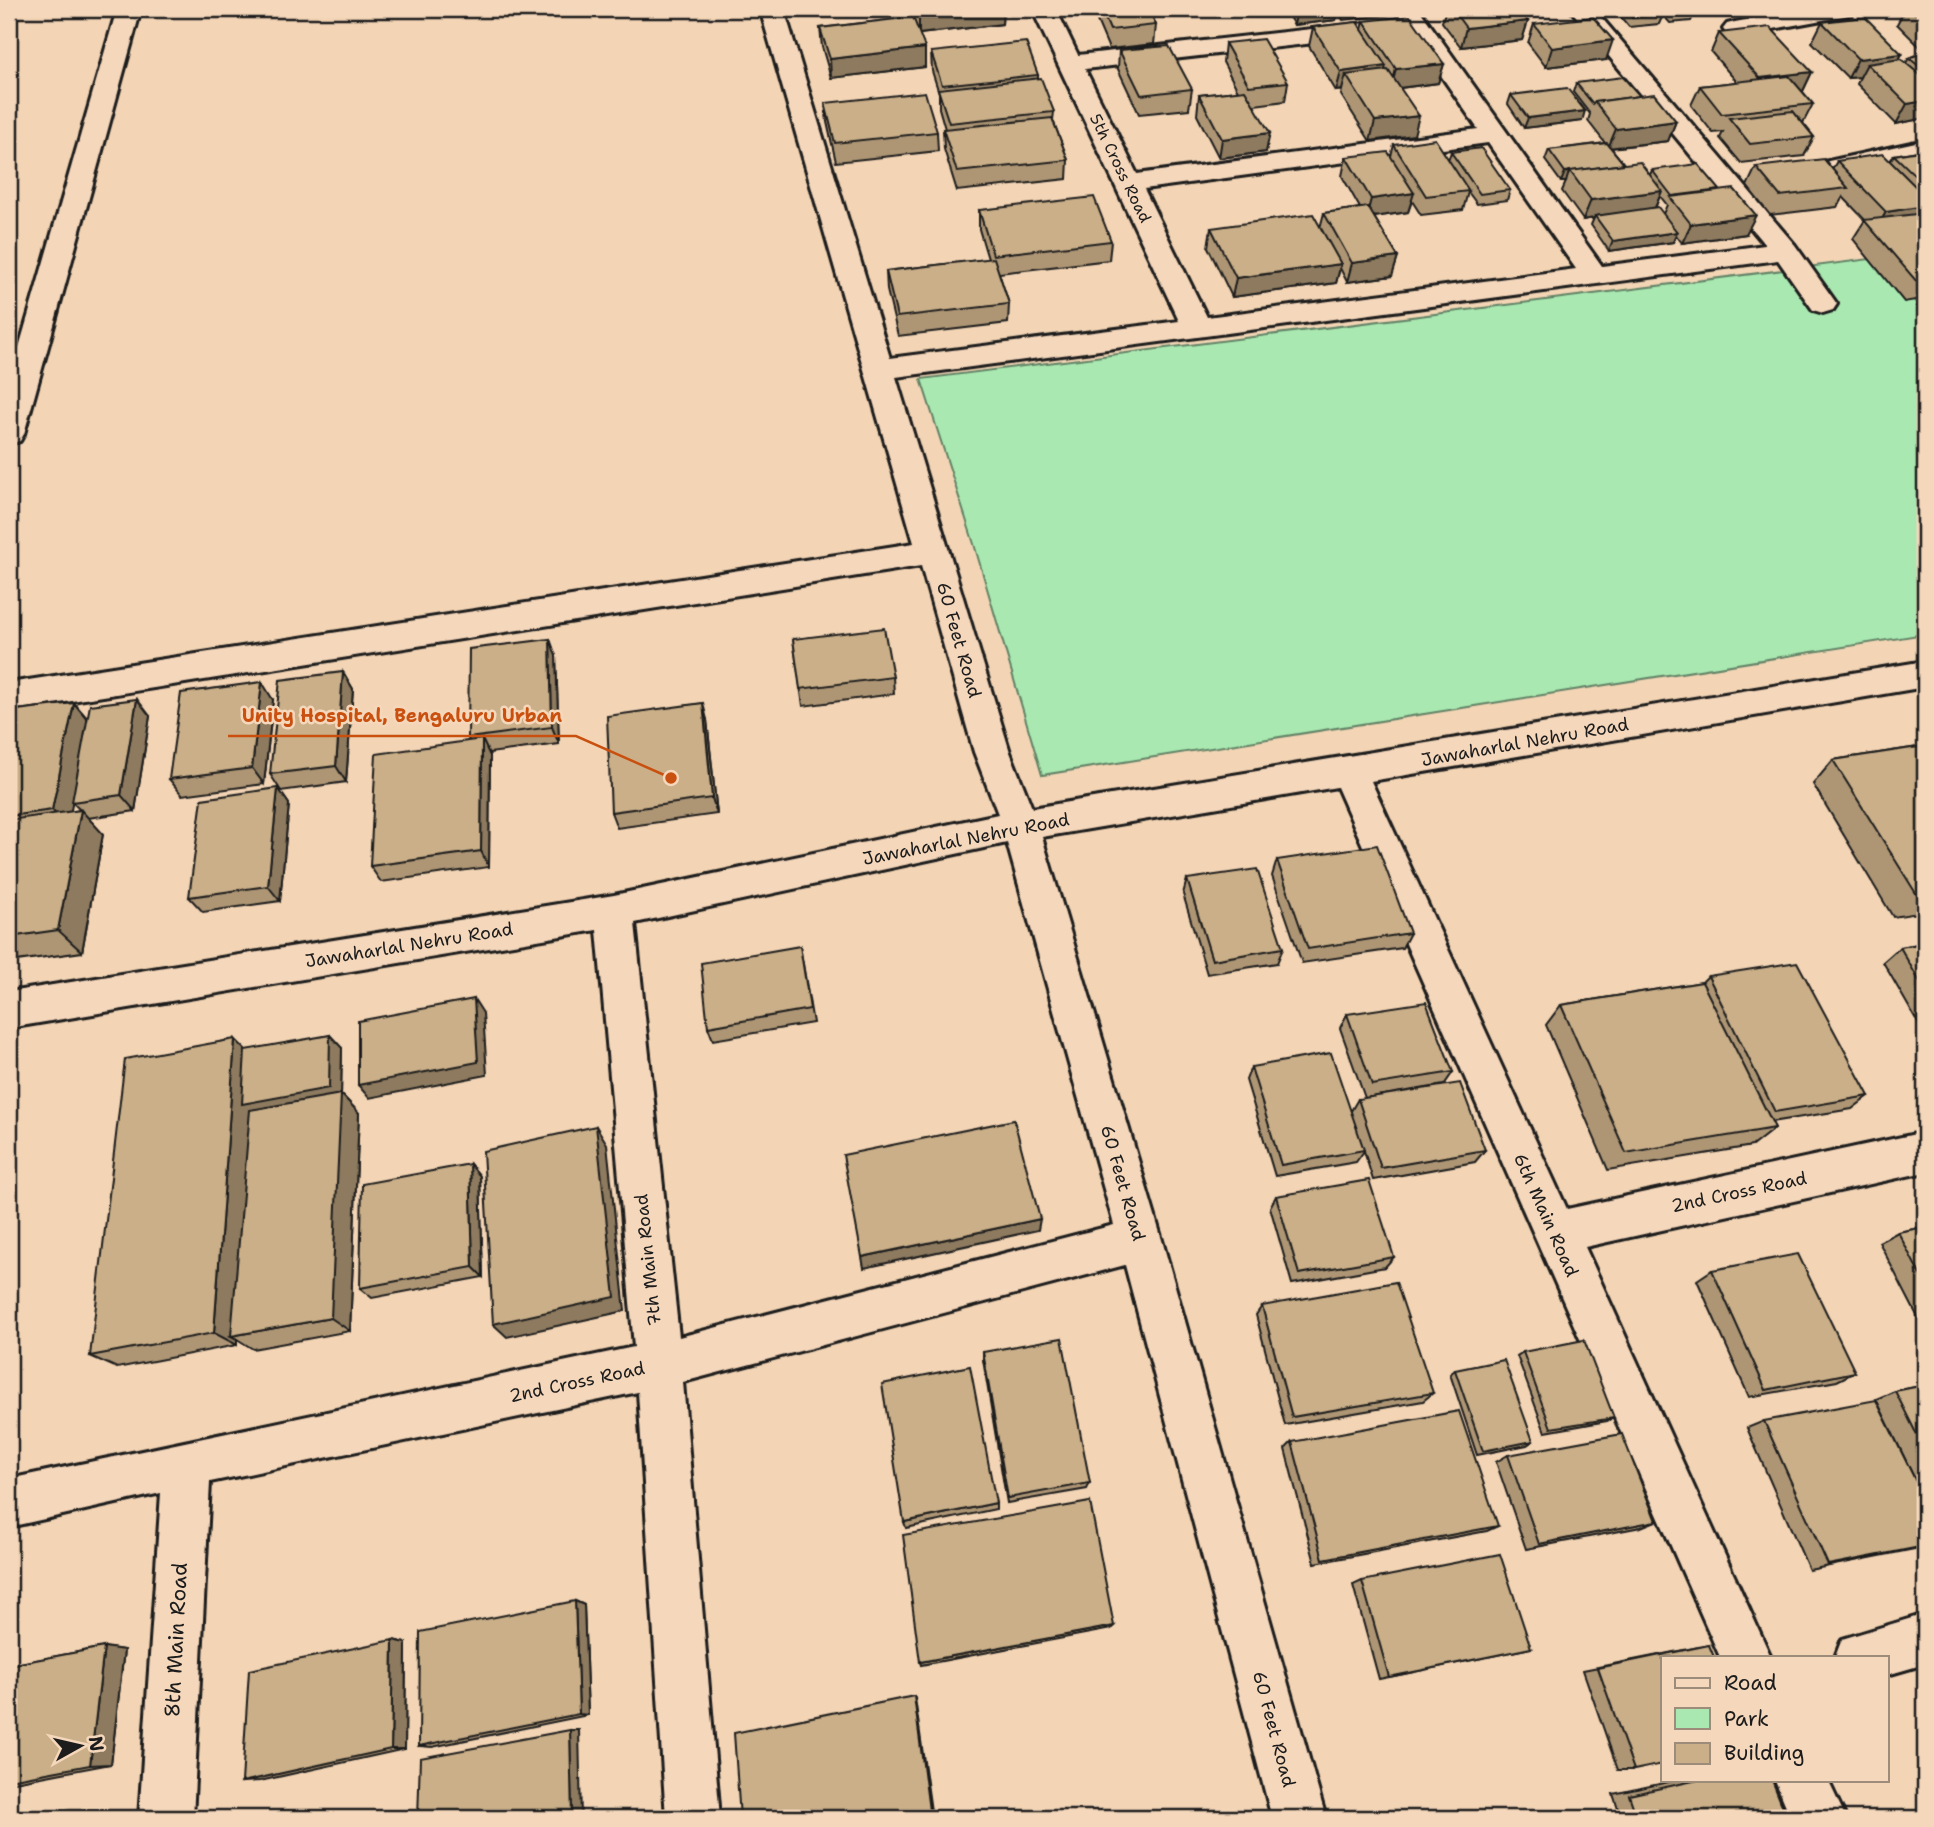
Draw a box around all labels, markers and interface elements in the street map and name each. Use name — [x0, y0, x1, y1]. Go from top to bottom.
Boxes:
street label: 5th Cross Road — [1085, 110, 1156, 226]
street label: 60 Feet Road — [931, 579, 987, 701]
callout: Unity Hospital, Bengaluru Urban — [228, 696, 576, 736]
text: Unity Hospital, Bengaluru Urban — [242, 703, 563, 728]
street label: Jawaharlal Nehru Road — [1419, 712, 1631, 772]
street label: Jawaharlal Nehru Road — [861, 807, 1071, 871]
street label: Jawaharlal Nehru Road — [303, 917, 515, 973]
street label: 60 Feet Road — [1095, 1122, 1151, 1244]
street label: 6th Main Road — [1508, 1149, 1584, 1281]
street label: 2nd Cross Road — [1669, 1166, 1809, 1218]
street label: 7th Main Road — [629, 1193, 667, 1327]
street label: 2nd Cross Road — [507, 1356, 647, 1408]
street label: 8th Main Road — [158, 1562, 194, 1718]
legend — [1661, 1656, 1888, 1782]
street label: 60 Feet Road — [1247, 1668, 1301, 1790]
text: Road — [1724, 1669, 1777, 1697]
text: Park — [1724, 1705, 1769, 1733]
north arrow — [46, 1712, 116, 1782]
text: N — [83, 1735, 110, 1753]
text: Building — [1724, 1739, 1804, 1767]

